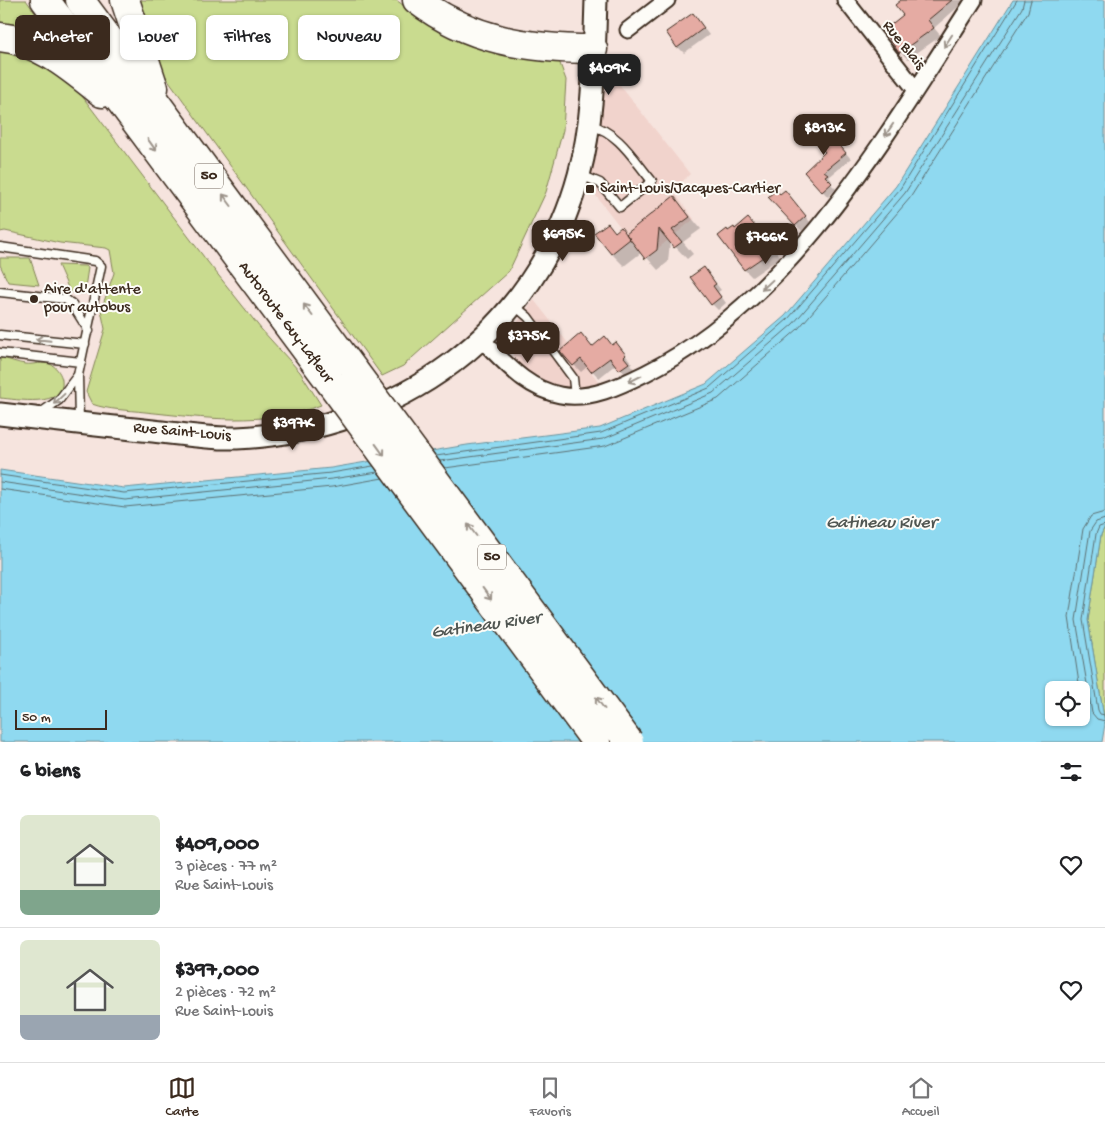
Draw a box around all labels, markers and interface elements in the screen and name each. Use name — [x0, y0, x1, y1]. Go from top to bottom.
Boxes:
chip: Acheter — [15, 15, 110, 60]
chip: Louer — [120, 15, 196, 60]
chip: Filtres — [206, 15, 288, 60]
chip: Nouveau — [298, 15, 400, 60]
street label: Rue Blais — [877, 18, 929, 75]
one-way arrow — [943, 34, 953, 48]
pin: $409K — [574, 54, 644, 96]
text: $409K — [589, 60, 629, 79]
pin: $813K — [789, 114, 859, 156]
text: $813K — [804, 120, 844, 139]
one-way arrow — [884, 123, 894, 137]
one-way arrow — [147, 138, 157, 152]
road number: 50 — [195, 164, 223, 188]
place label: Saint-Louis/Jacques-Cartier — [600, 180, 781, 199]
marker: Saint-Louis/Jacques-Cartier — [584, 183, 596, 195]
one-way arrow — [222, 193, 232, 207]
pin: $695K — [528, 220, 598, 262]
pin: $766K — [731, 222, 801, 265]
text: $695K — [543, 226, 583, 245]
text: $766K — [746, 229, 786, 248]
street label: Autoroute Guy-Lafleur — [233, 259, 338, 388]
one-way arrow — [760, 279, 773, 291]
place label: Aire d'attente pour autobus — [43, 281, 141, 318]
marker: Aire d'attente pour autobus — [28, 293, 40, 305]
one-way arrow — [303, 304, 314, 317]
pin: $375K — [493, 322, 563, 364]
text: $375K — [507, 328, 549, 347]
one-way arrow — [35, 335, 51, 345]
one-way arrow — [628, 375, 643, 384]
one-way arrow — [52, 393, 65, 405]
pin: $397K — [258, 408, 328, 451]
text: $397K — [273, 415, 313, 434]
street label: Rue Saint-Louis — [132, 419, 233, 447]
one-way arrow — [375, 442, 385, 456]
water label: Gatineau River — [826, 513, 940, 534]
one-way arrow — [467, 523, 477, 537]
road number: 50 — [478, 544, 506, 570]
one-way arrow — [482, 587, 492, 601]
water label: Gatineau River — [430, 607, 546, 644]
map controls — [1045, 681, 1090, 726]
button: locate — [1045, 681, 1090, 726]
one-way arrow — [595, 696, 605, 710]
scale bar — [15, 707, 108, 730]
text: 50 m — [22, 710, 51, 727]
icon: filters — [1057, 758, 1085, 786]
text: 6 biens — [20, 760, 80, 785]
text: $409,000 — [175, 833, 259, 858]
icon: home — [60, 835, 120, 895]
icon: heart — [1057, 851, 1085, 879]
text: 3 pièces · 77 m² — [175, 858, 277, 877]
text: Rue Saint-Louis — [175, 877, 273, 896]
text: $397,000 — [175, 959, 259, 984]
icon: home — [60, 960, 120, 1020]
icon: heart — [1057, 976, 1085, 1004]
text: 2 pièces · 72 m² — [175, 984, 276, 1003]
text: Rue Saint-Louis — [175, 1003, 273, 1022]
tab: Carte — [165, 1074, 199, 1121]
tab: Favoris — [530, 1074, 571, 1121]
tab: Accueil — [902, 1074, 940, 1121]

